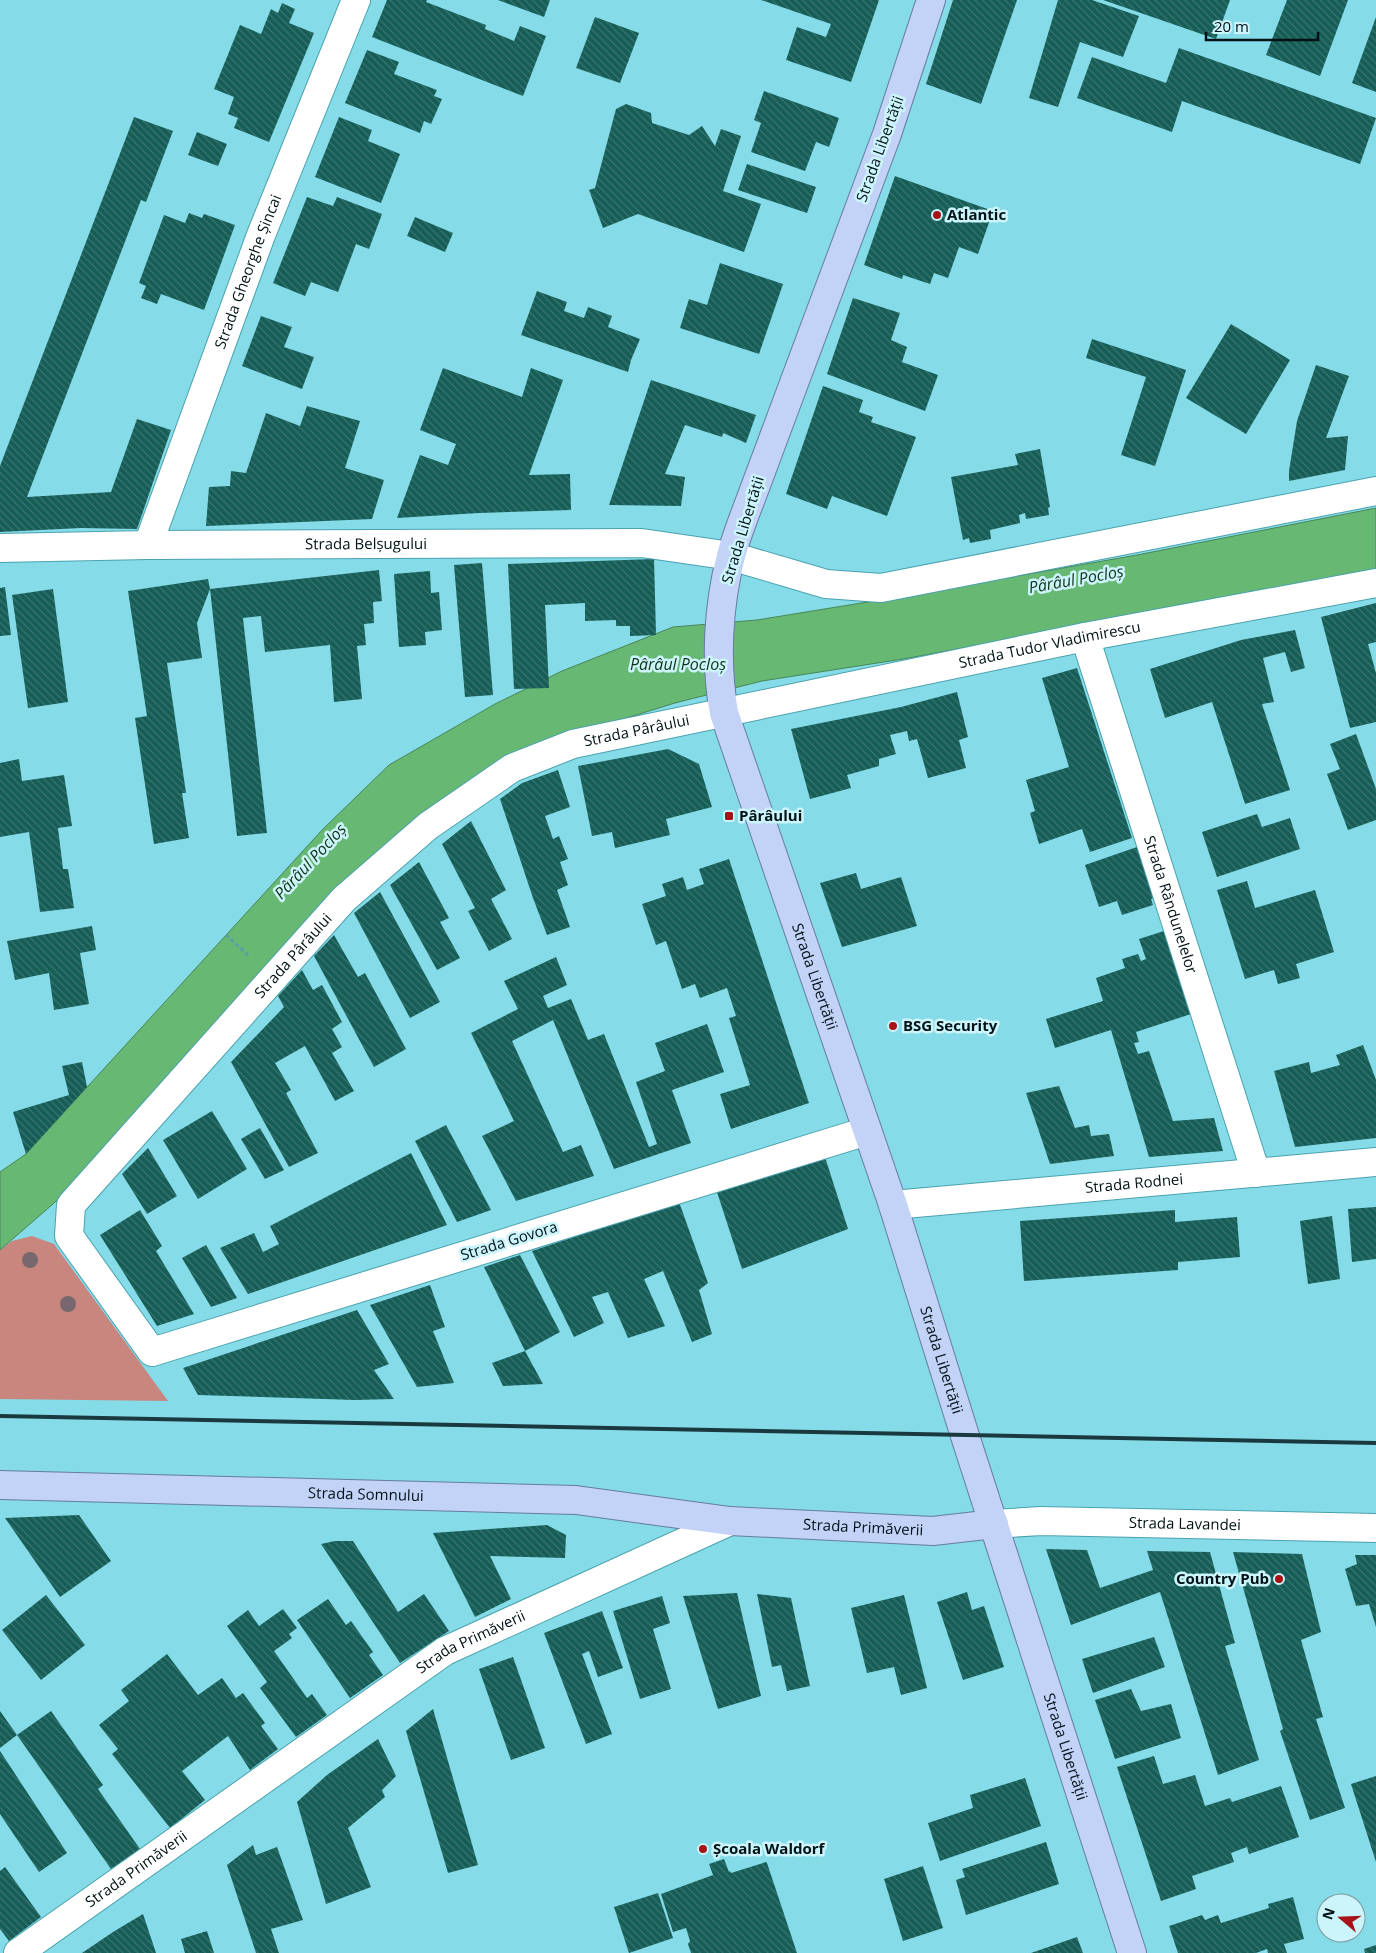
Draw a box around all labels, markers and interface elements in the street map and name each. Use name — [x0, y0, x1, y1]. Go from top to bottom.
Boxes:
scale bar — [1206, 10, 1318, 42]
text: 20 m — [1214, 16, 1249, 36]
street label: Strada Libertății — [851, 93, 908, 204]
street label: Strada Gheorghe Șincai — [209, 191, 285, 351]
place label: Atlantic — [947, 204, 1006, 224]
marker: Atlantic — [931, 209, 943, 221]
street label: Strada Libertății — [716, 474, 768, 586]
street label: Strada Belșugului — [305, 533, 427, 553]
water label: Pârâul Pocloș — [1027, 560, 1125, 598]
street label: Strada Tudor Vladimirescu — [957, 616, 1142, 672]
water label: Pârâul Pocloș — [630, 653, 726, 675]
street label: Strada Pârâului — [582, 709, 691, 751]
place label: Pârâului — [739, 805, 802, 825]
marker: Pârâului — [723, 810, 735, 822]
water label: Pârâul Pocloș — [269, 818, 351, 904]
street label: Strada Rândunelelor — [1140, 833, 1203, 976]
street label: Strada Pârâului — [249, 908, 336, 1002]
street label: Strada Libertății — [788, 920, 843, 1032]
place label: BSG Security — [903, 1015, 998, 1035]
marker: BSG Security — [887, 1020, 899, 1032]
street label: Strada Rodnei — [1084, 1168, 1184, 1197]
street label: Strada Govora — [458, 1216, 560, 1264]
street label: Strada Libertății — [916, 1304, 968, 1416]
street label: Strada Somnului — [308, 1482, 424, 1505]
street label: Strada Lavandei — [1129, 1512, 1241, 1534]
street label: Strada Primăverii — [803, 1514, 924, 1540]
place label: Country Pub — [1176, 1568, 1269, 1588]
marker: Country Pub — [1273, 1573, 1285, 1585]
street label: Strada Primăverii — [412, 1605, 528, 1678]
street label: Strada Libertății — [1040, 1690, 1093, 1803]
street label: Strada Primăverii — [81, 1826, 191, 1911]
place label: Școala Waldorf — [713, 1838, 826, 1858]
marker: Școala Waldorf — [697, 1843, 709, 1855]
north arrow — [1316, 1893, 1366, 1943]
text: N — [1317, 1905, 1339, 1922]

